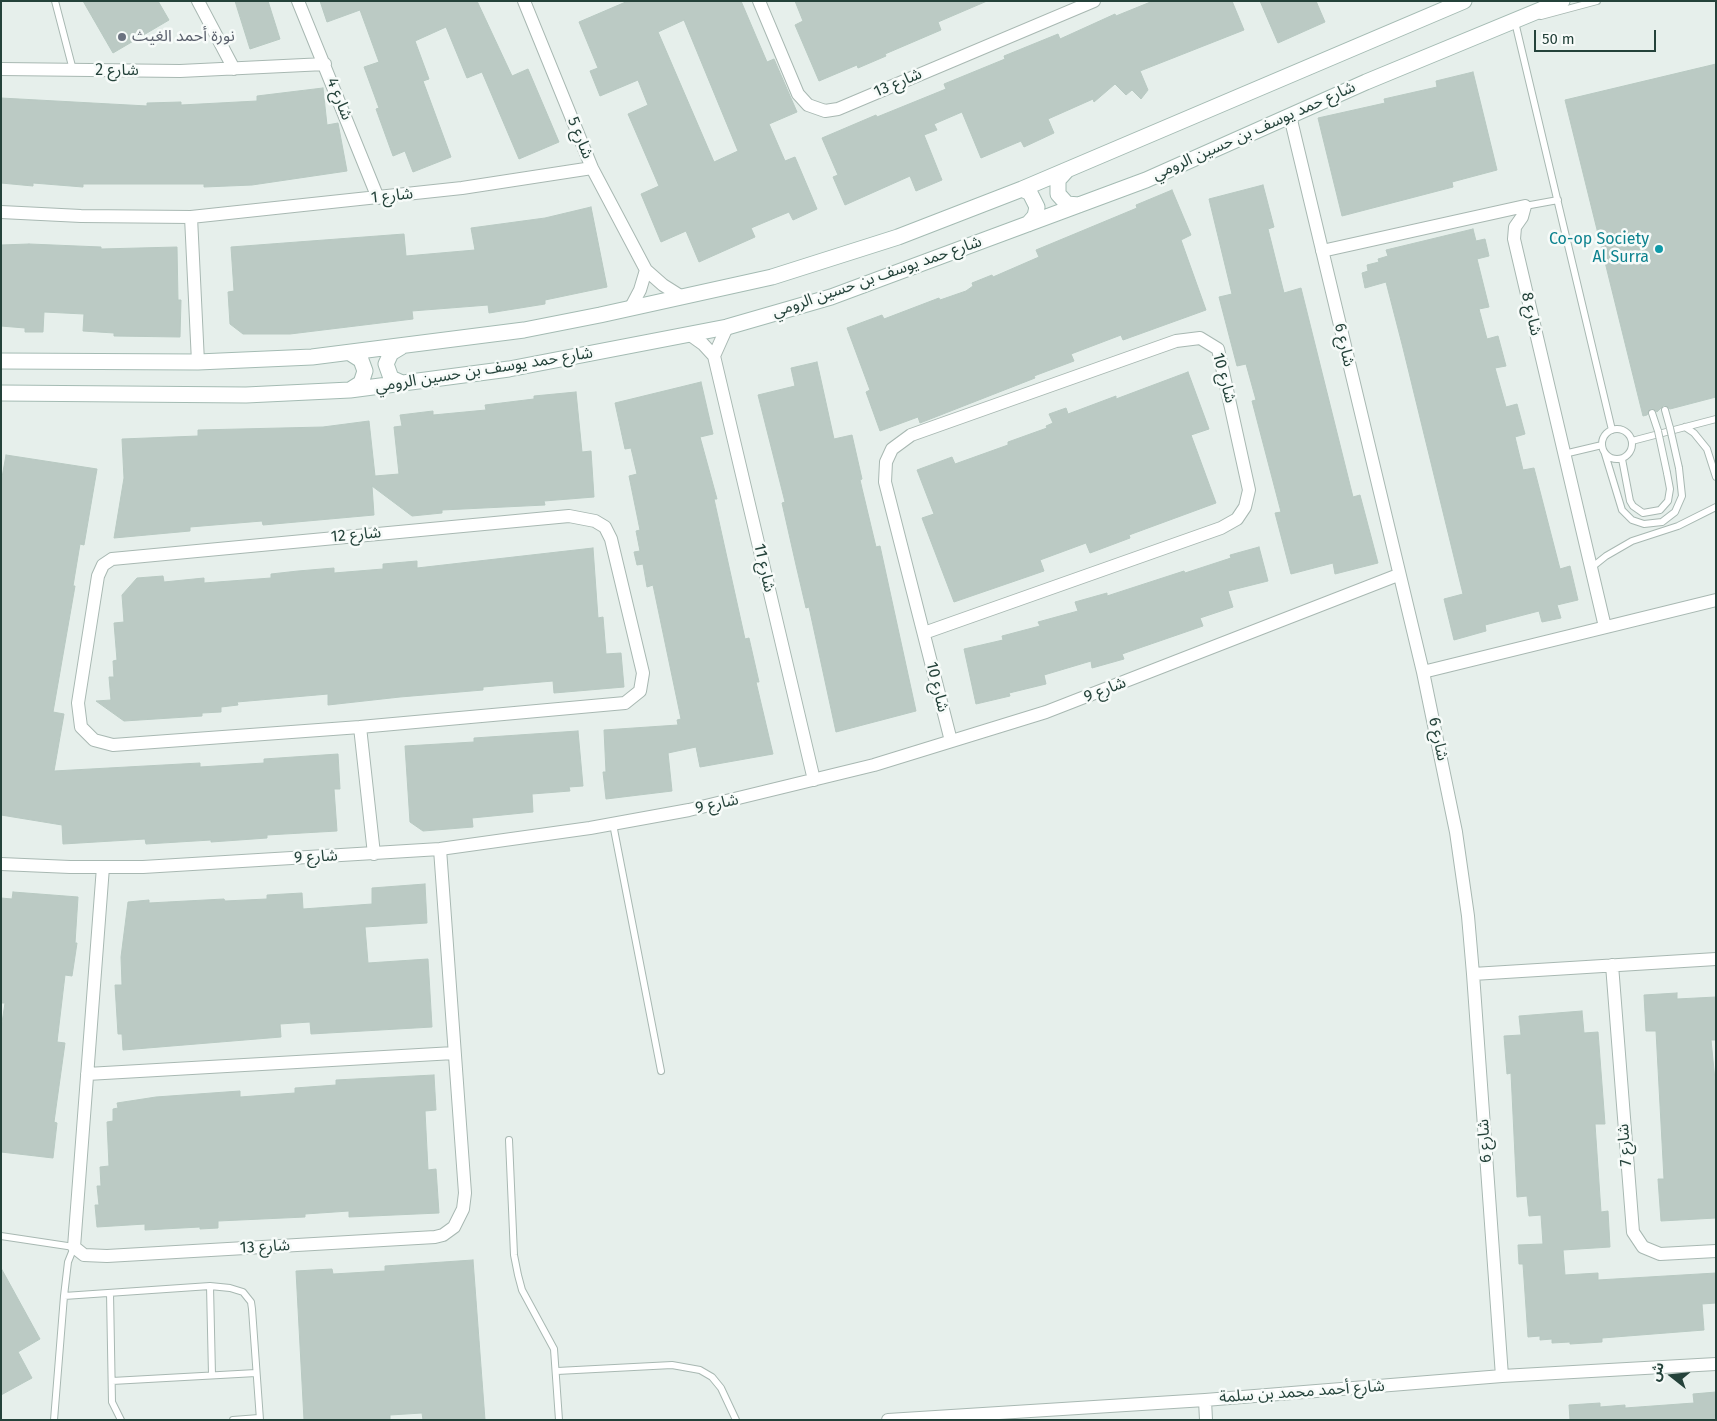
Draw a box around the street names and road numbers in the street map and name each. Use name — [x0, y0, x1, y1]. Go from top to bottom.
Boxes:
street label: شارع 2 — [95, 61, 139, 81]
street label: شارع 13 — [871, 64, 925, 102]
street label: شارع 4 — [322, 75, 356, 123]
street label: شارع حمد يوسف بن حسين الرومي — [1149, 77, 1359, 185]
street label: شارع 5 — [563, 114, 597, 162]
street label: شارع 1 — [370, 184, 414, 208]
street label: شارع حمد يوسف بن حسين الرومي — [770, 232, 984, 322]
street label: شارع 8 — [1517, 290, 1545, 338]
street label: شارع 6 — [1330, 321, 1358, 369]
street label: شارع حمد يوسف بن حسين الرومي — [374, 343, 594, 397]
street label: شارع 10 — [1208, 351, 1240, 405]
street label: شارع 12 — [330, 523, 382, 547]
street label: شارع 11 — [749, 542, 779, 594]
street label: شارع 10 — [921, 660, 953, 714]
street label: شارع 9 — [1081, 673, 1129, 707]
street label: شارع 6 — [1424, 716, 1452, 762]
street label: شارع 9 — [694, 790, 740, 818]
street label: شارع 9 — [294, 846, 338, 868]
street label: شارع 6 — [1474, 1118, 1496, 1164]
street label: شارع 7 — [1614, 1123, 1636, 1167]
street label: شارع 13 — [239, 1236, 291, 1258]
street label: شارع أحمد محمد بن سلمة — [1219, 1377, 1385, 1407]

